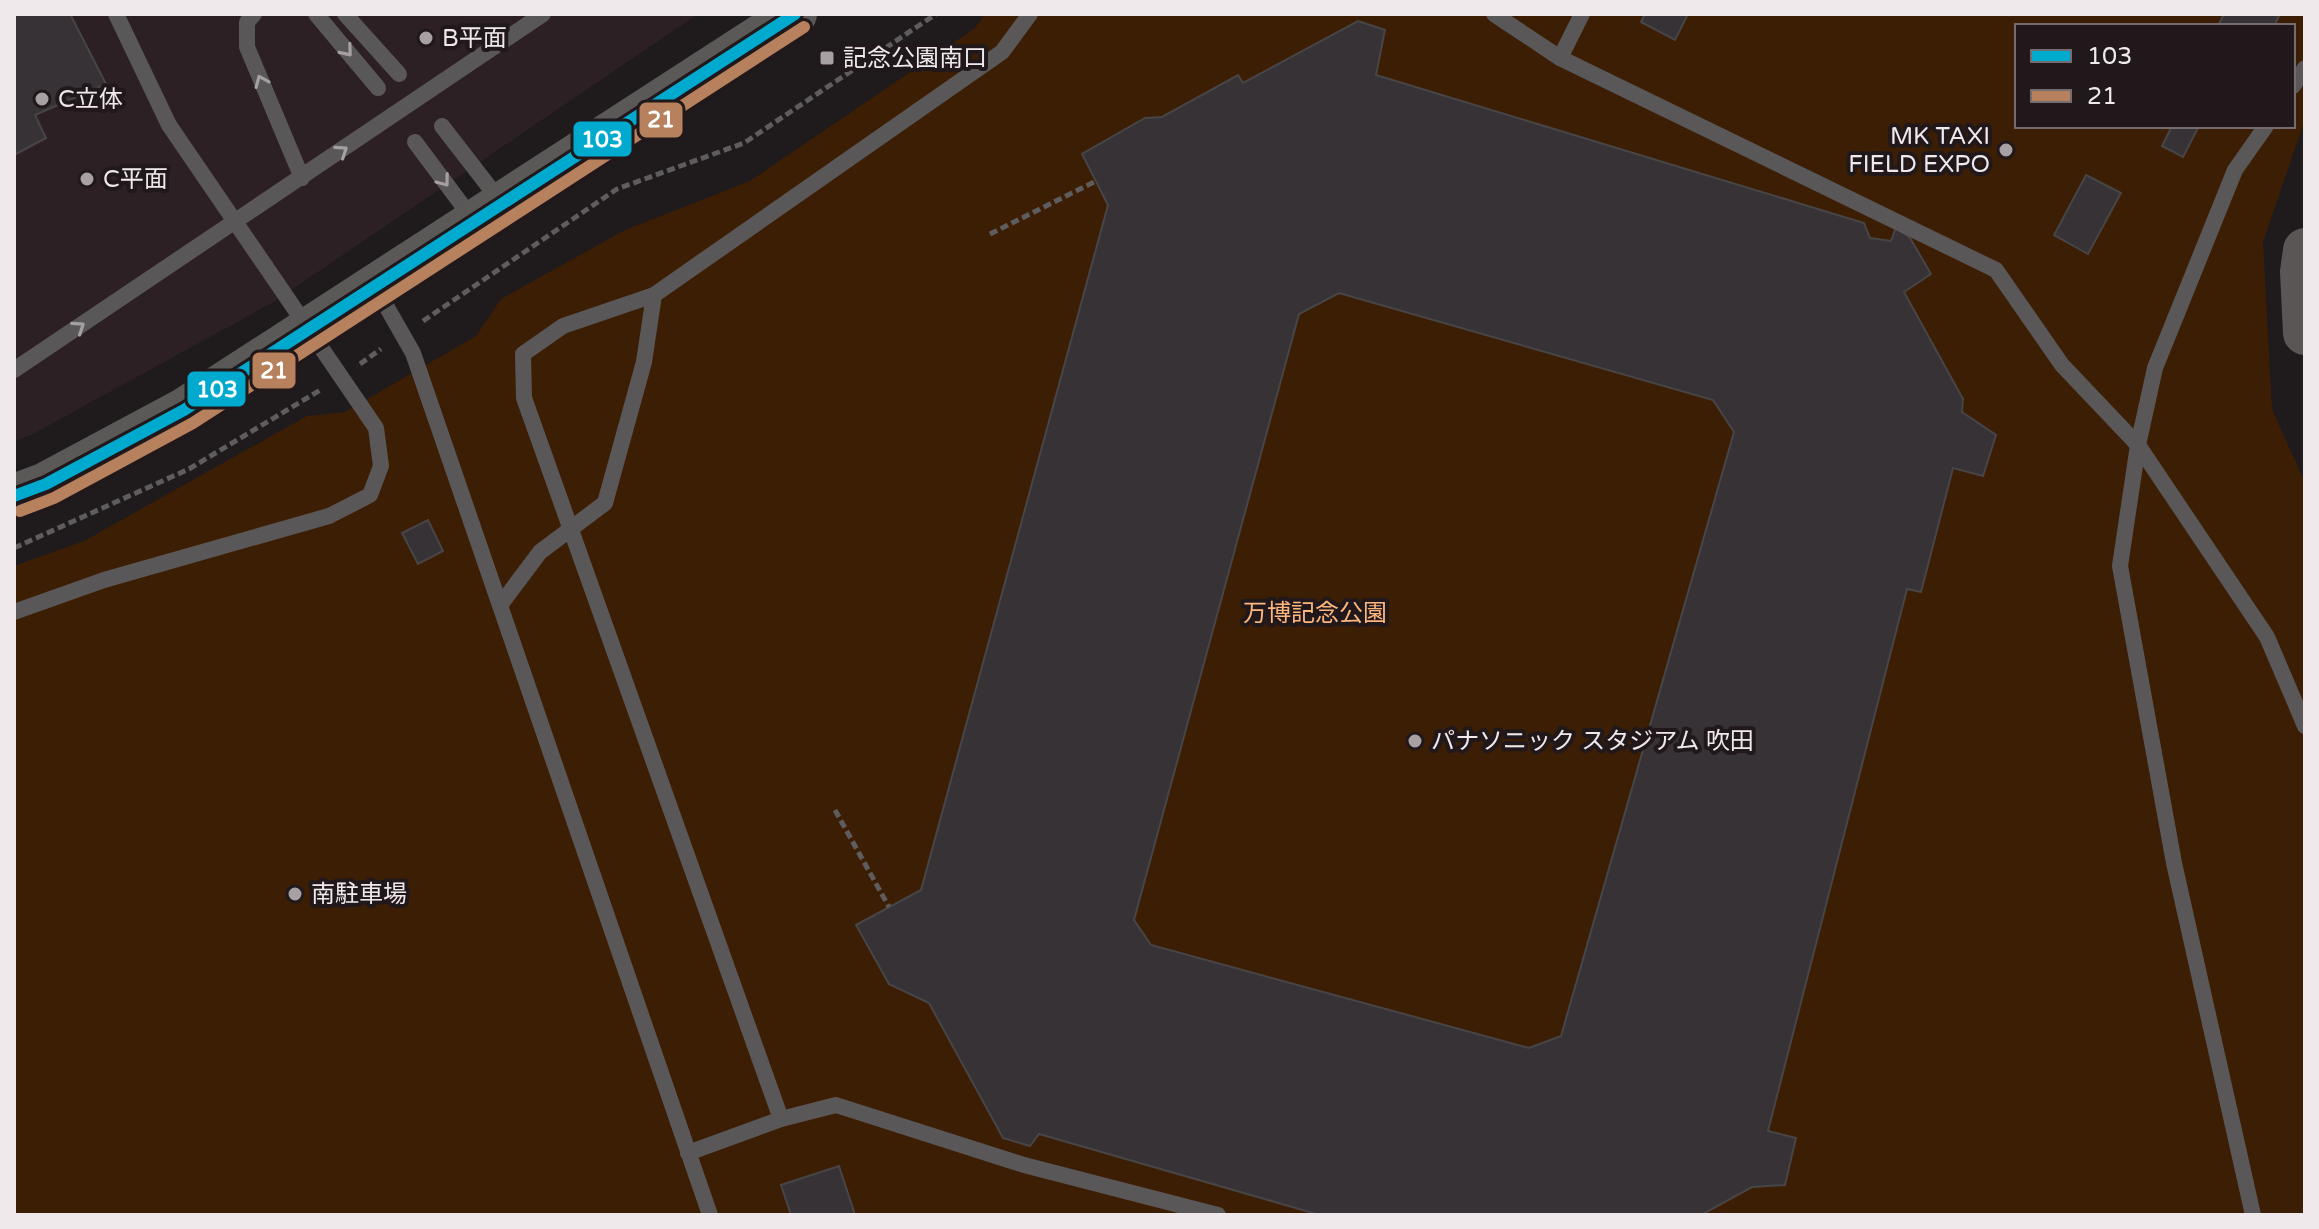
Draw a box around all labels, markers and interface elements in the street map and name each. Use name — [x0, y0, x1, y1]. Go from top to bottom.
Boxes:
place label: B平面 — [442, 24, 507, 53]
legend — [2015, 24, 2295, 128]
marker: B平面 — [417, 29, 435, 47]
one-way arrow — [337, 42, 352, 56]
text: 103 — [2087, 42, 2132, 71]
place label: 記念公園南口 — [843, 44, 987, 73]
marker: 記念公園南口 — [818, 49, 836, 67]
one-way arrow — [254, 74, 270, 89]
text: 21 — [2087, 82, 2117, 111]
place label: C立体 — [58, 85, 123, 114]
marker: C立体 — [33, 90, 51, 108]
line badge: 21 — [638, 101, 684, 139]
text: 21 — [647, 107, 675, 133]
line badge: 103 — [572, 120, 633, 158]
place label: MK TAXI FIELD EXPO — [1848, 122, 1990, 179]
text: 103 — [581, 127, 623, 153]
marker: MK TAXI FIELD EXPO — [1997, 141, 2015, 159]
one-way arrow — [333, 146, 347, 161]
place label: C平面 — [103, 165, 168, 194]
marker: C平面 — [78, 170, 96, 188]
one-way arrow — [435, 173, 449, 187]
one-way arrow — [70, 322, 85, 337]
line badge: 21 — [251, 351, 297, 390]
text: 21 — [260, 358, 288, 384]
line badge: 103 — [186, 370, 247, 408]
text: 103 — [196, 377, 238, 403]
park label: 万博記念公園 — [1243, 599, 1387, 628]
place label: パナソニック スタジアム 吹田 — [1431, 727, 1754, 756]
marker: パナソニック スタジアム 吹田 — [1406, 732, 1424, 750]
place label: 南駐車場 — [311, 880, 407, 909]
marker: 南駐車場 — [286, 885, 304, 903]

